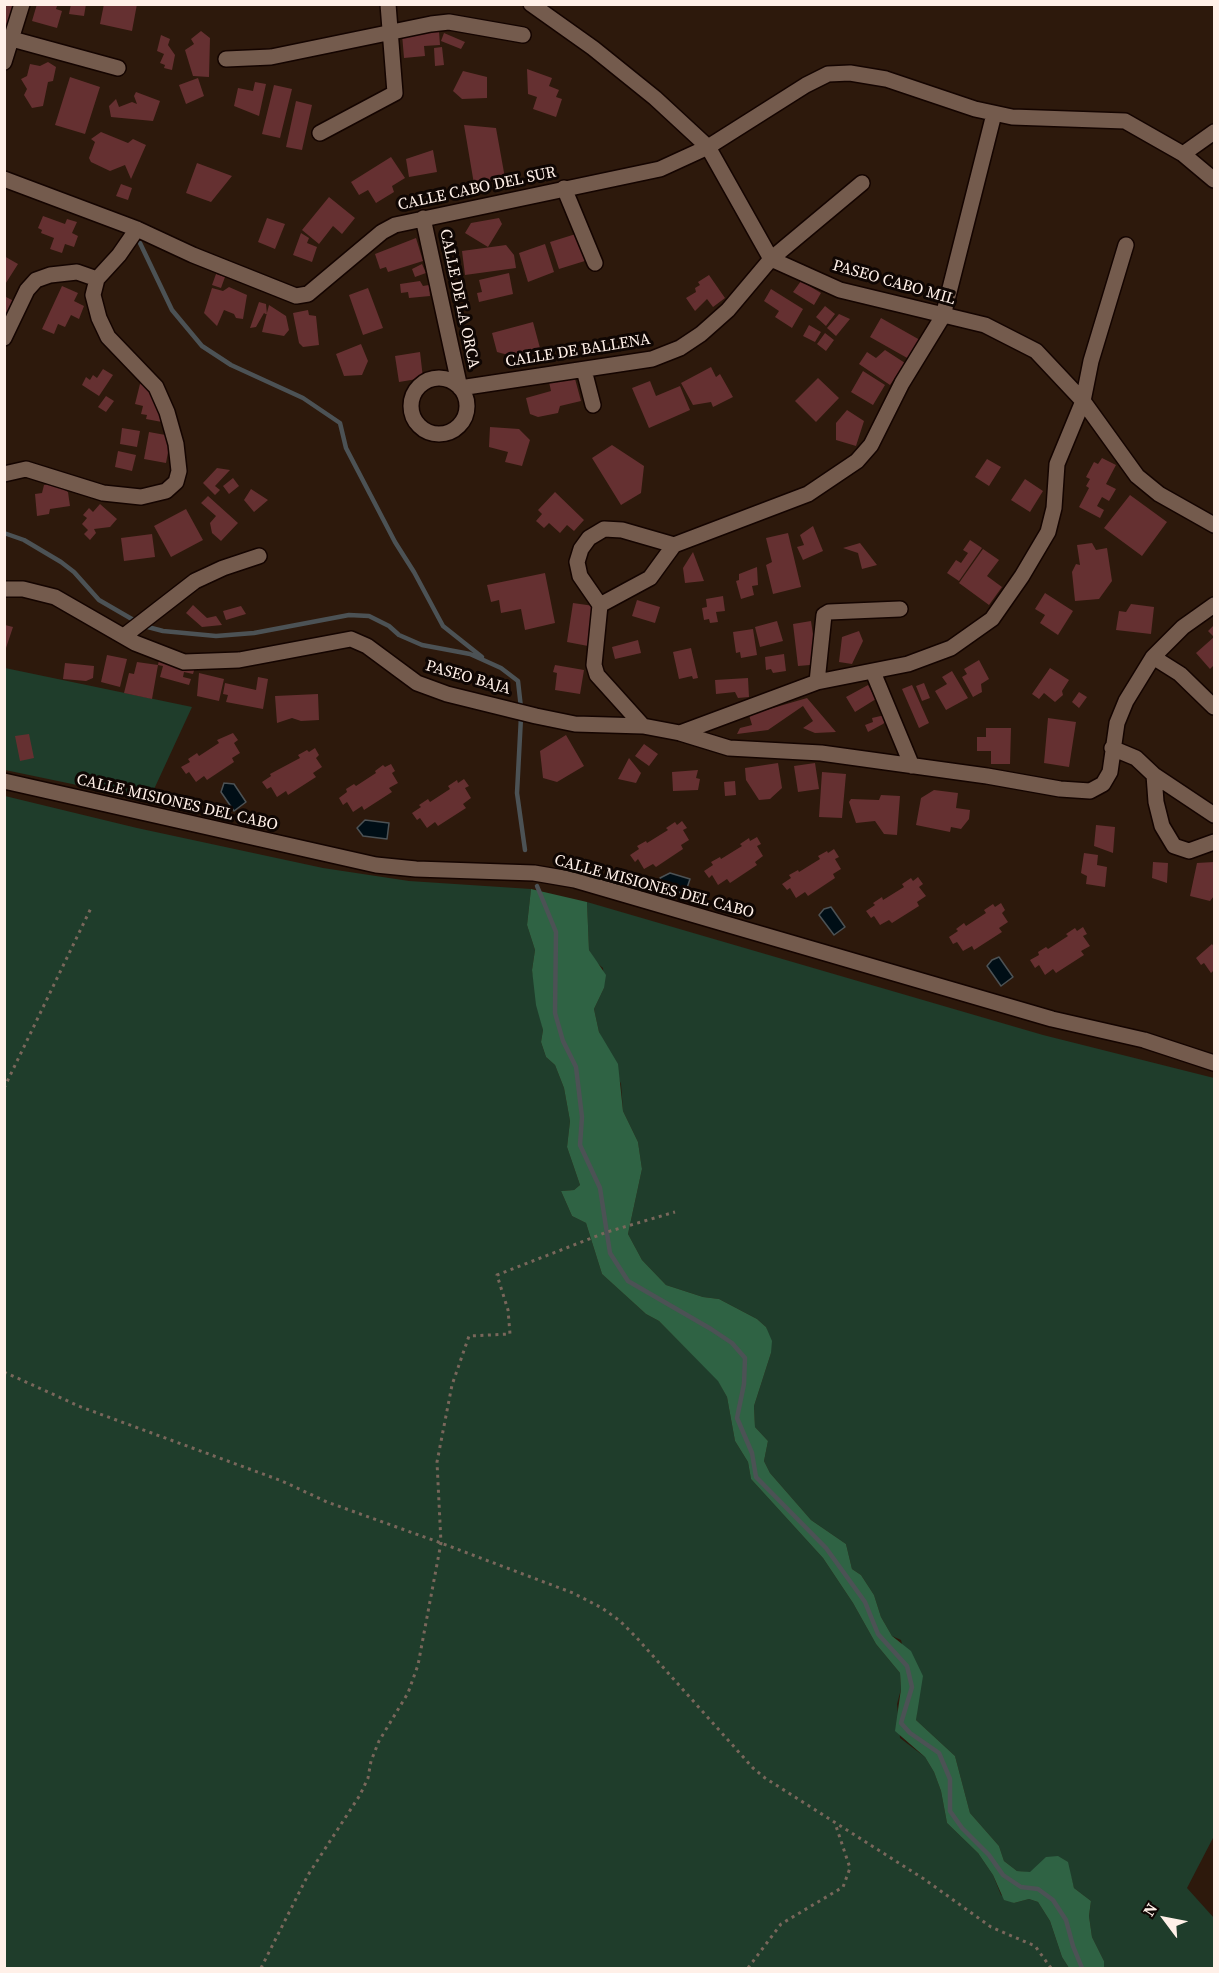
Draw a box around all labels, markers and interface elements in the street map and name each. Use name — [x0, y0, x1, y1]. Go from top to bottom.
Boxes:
street label: CALLE CABO DEL SUR — [396, 163, 558, 215]
street label: CALLE DE LA ORCA — [435, 227, 483, 371]
street label: PASEO CABO MIL — [830, 256, 958, 310]
street label: CALLE DE BALLENA — [504, 330, 652, 372]
street label: PASEO BAJA — [423, 657, 513, 699]
street label: CALLE MISIONES DEL CABO — [74, 770, 280, 836]
street label: CALLE MISIONES DEL CABO — [552, 851, 756, 923]
north arrow — [1135, 1889, 1195, 1949]
text: N — [1137, 1899, 1162, 1920]

